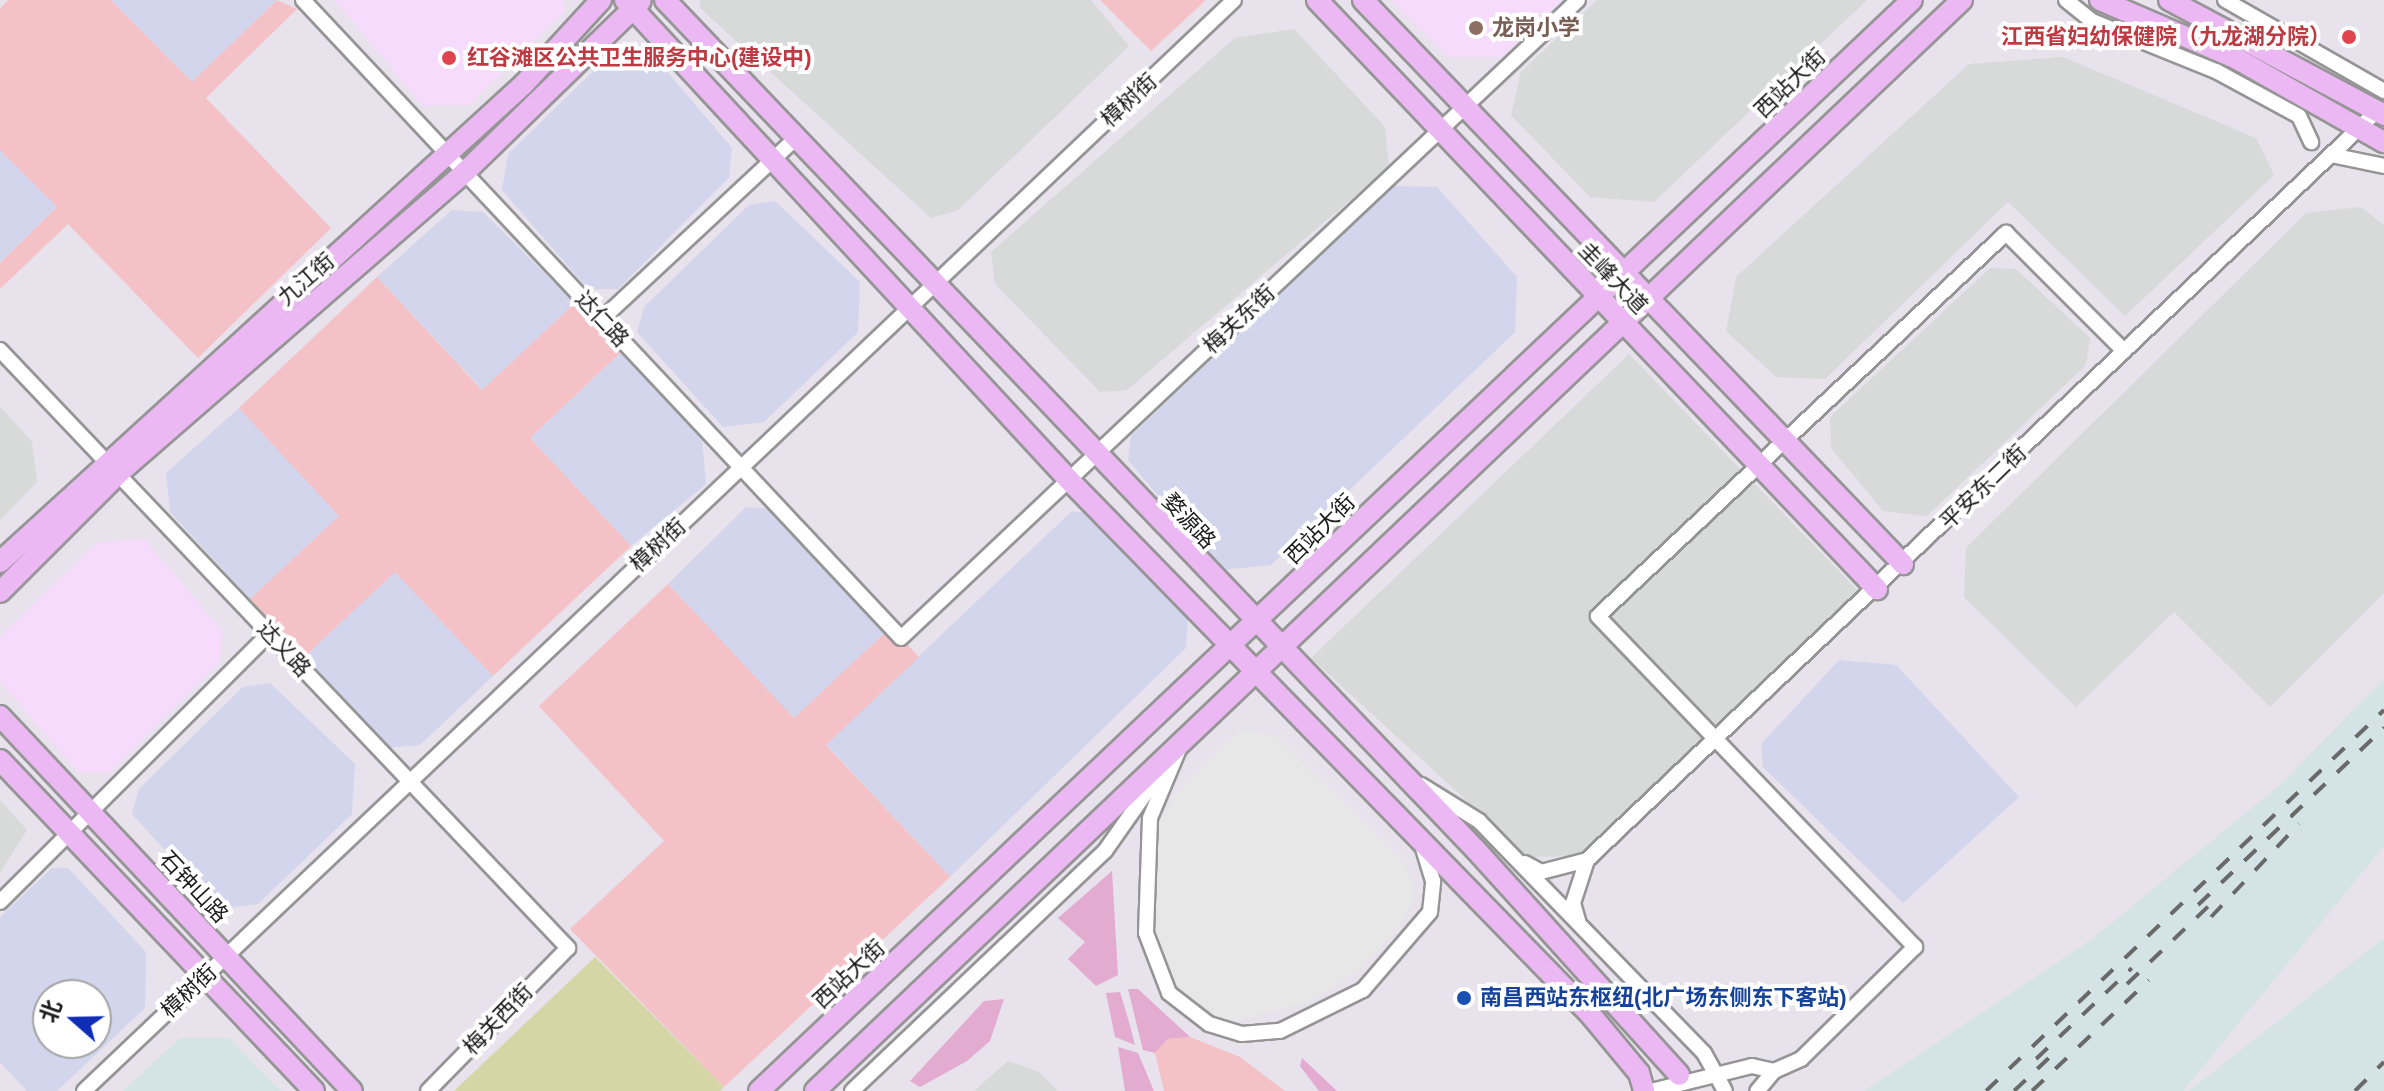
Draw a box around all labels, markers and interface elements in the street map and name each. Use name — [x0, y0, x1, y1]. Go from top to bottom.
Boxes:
place label: 龙岗小学 — [1492, 15, 1580, 41]
marker: 龙岗小学 — [1467, 19, 1485, 37]
place label: 江西省妇幼保健院（九龙湖分院） — [2001, 24, 2331, 50]
marker: 江西省妇幼保健院（九龙湖分院） — [2338, 26, 2360, 48]
street label: 西站大街 — [1749, 43, 1831, 123]
place label: 红谷滩区公共卫生服务中心(建设中) — [467, 45, 812, 71]
marker: 红谷滩区公共卫生服务中心(建设中) — [438, 47, 460, 69]
street label: 樟树街 — [1096, 68, 1162, 132]
street label: 圭峰大道 — [1573, 237, 1653, 319]
street label: 九江街 — [272, 247, 340, 311]
street label: 梅关东街 — [1198, 279, 1280, 359]
street label: 达仁路 — [570, 286, 634, 352]
street label: 平安东二街 — [1934, 439, 2032, 535]
street label: 婺源路 — [1157, 488, 1221, 554]
street label: 西站大街 — [1280, 489, 1360, 569]
street label: 樟树街 — [625, 513, 691, 577]
street label: 达义路 — [252, 616, 316, 682]
street label: 石钟山路 — [154, 846, 234, 928]
street label: 西站大街 — [808, 934, 890, 1014]
street label: 樟树街 — [156, 959, 222, 1023]
street label: 梅关西街 — [458, 978, 538, 1060]
north arrow — [32, 979, 112, 1059]
place label: 南昌西站东枢纽(北广场东侧东下客站) — [1480, 985, 1847, 1011]
marker: 南昌西站东枢纽(北广场东侧东下客站) — [1455, 989, 1473, 1007]
text: 北 — [35, 997, 66, 1026]

